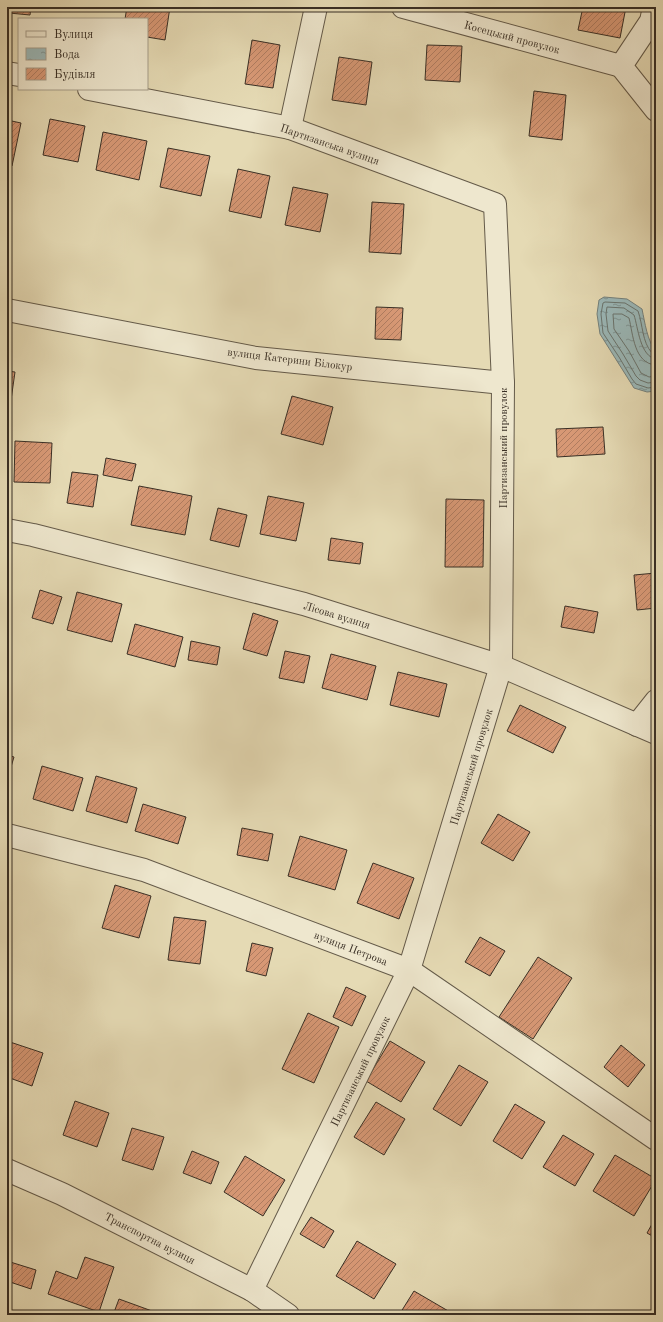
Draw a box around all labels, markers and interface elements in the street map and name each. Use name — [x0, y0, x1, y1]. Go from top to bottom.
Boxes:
legend — [18, 18, 148, 90]
street label: Косецький провулок — [463, 20, 561, 57]
text: Вулиця — [54, 29, 93, 41]
text: Вода — [54, 49, 80, 61]
text: Будівля — [54, 68, 96, 81]
street label: Партизанська вулиця — [278, 123, 381, 168]
street label: вулиця Катерини Білокур — [227, 347, 353, 374]
street label: Партизанський провулок — [499, 387, 510, 509]
street label: Лісова вулиця — [302, 601, 372, 632]
street label: Партизанський провулок — [449, 707, 496, 827]
street label: вулиця Петрова — [312, 930, 389, 969]
street label: Партизанський провулок — [330, 1014, 393, 1129]
street label: Транспортна вулиця — [102, 1212, 197, 1267]

